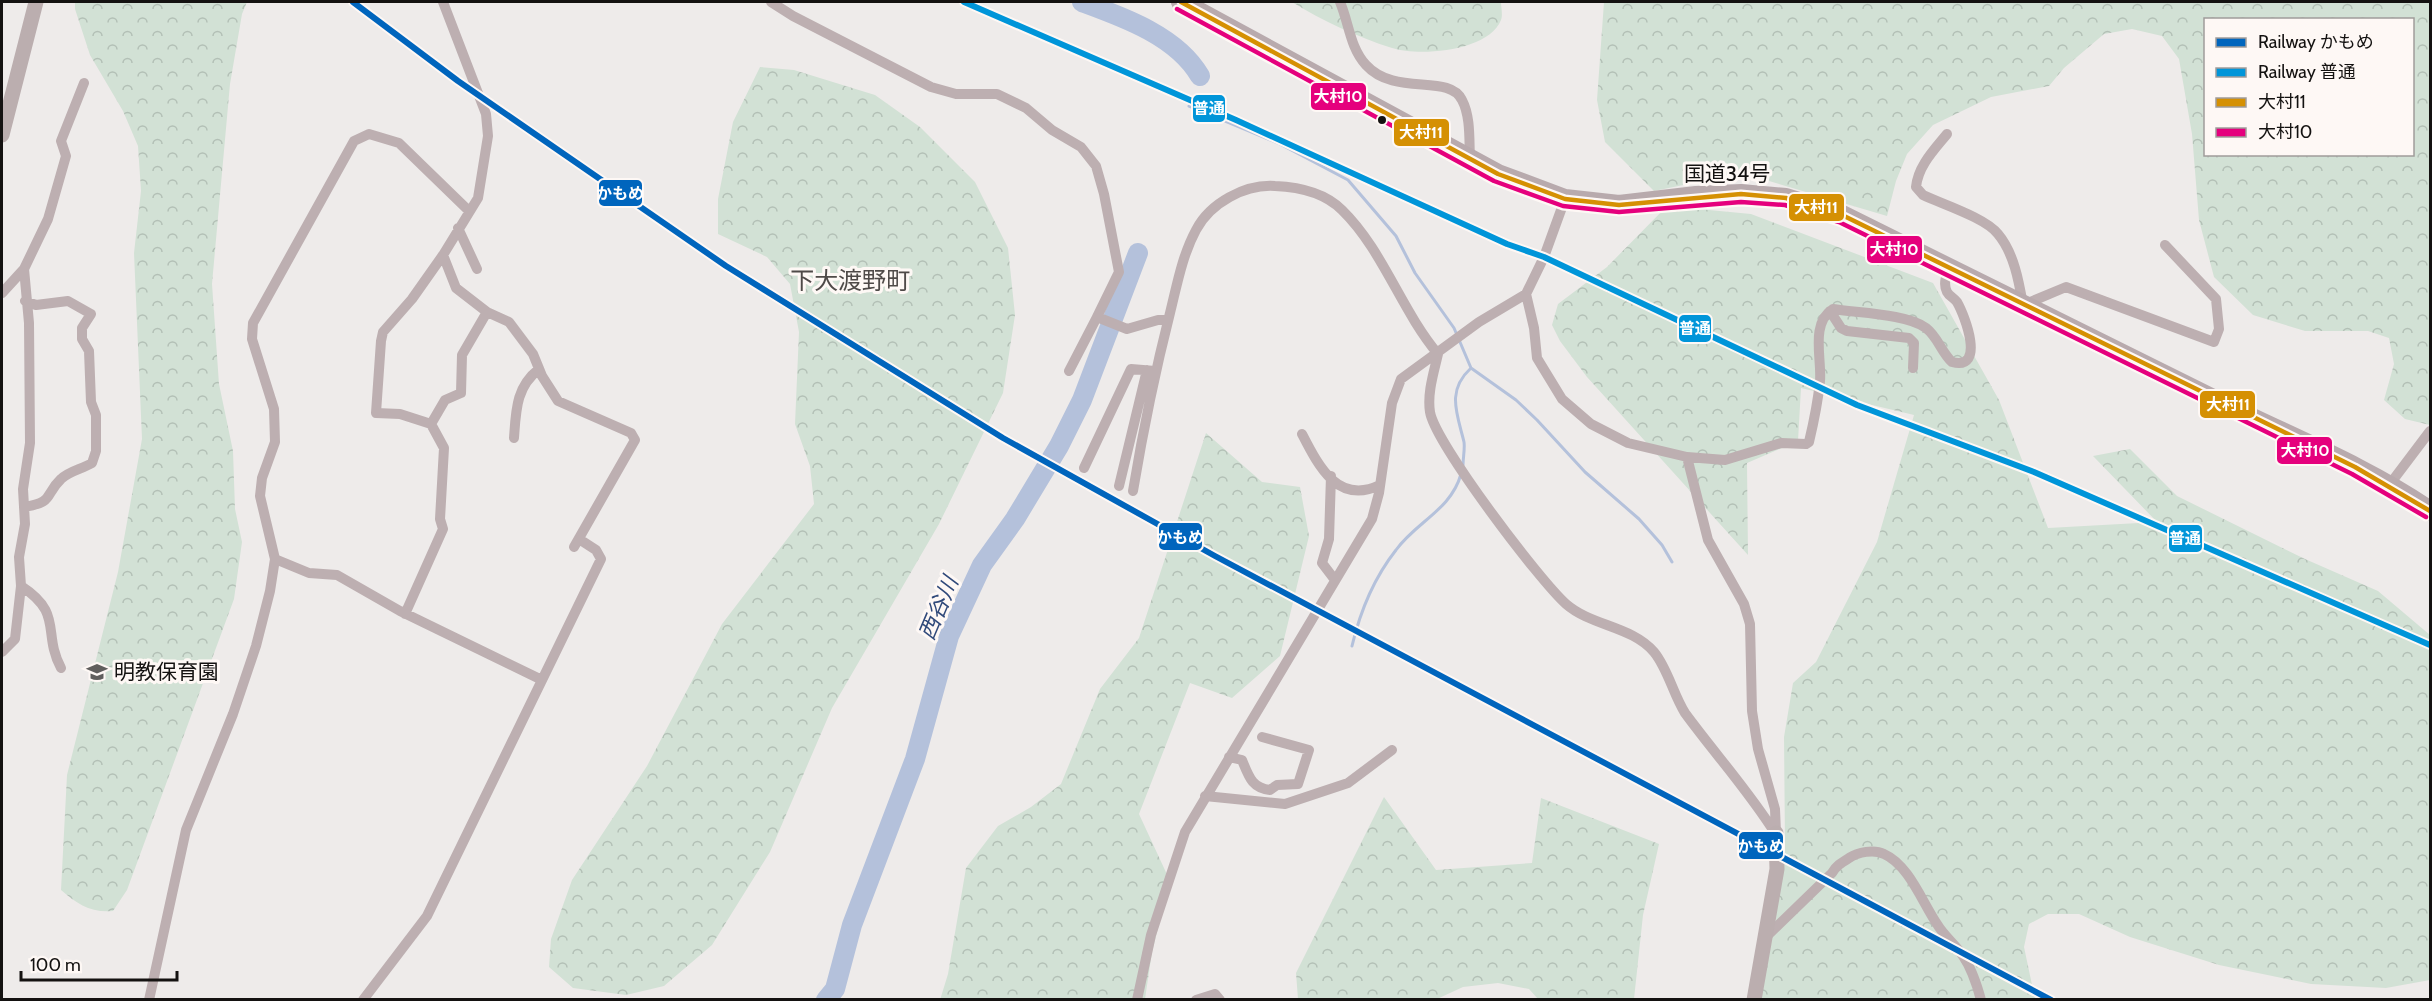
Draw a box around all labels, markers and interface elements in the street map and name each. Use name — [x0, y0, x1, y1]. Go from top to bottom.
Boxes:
legend — [2204, 18, 2414, 156]
text: Railway かもめ — [2258, 31, 2374, 53]
text: Railway 普通 — [2258, 61, 2356, 83]
line badge: 大村10 — [1310, 82, 1367, 111]
text: 大村10 — [1313, 87, 1363, 106]
text: 大村11 — [2258, 91, 2306, 113]
line badge: 普通 — [1192, 94, 1226, 123]
text: 普通 — [1193, 99, 1225, 118]
unlabelled marker — [1376, 114, 1388, 126]
line badge: 大村11 — [1393, 118, 1450, 147]
text: 大村10 — [2258, 121, 2312, 143]
text: 大村11 — [1399, 123, 1443, 142]
street label: 国道34号 — [1684, 161, 1770, 186]
line badge: かもめ — [598, 179, 643, 207]
text: かもめ — [596, 184, 644, 203]
line badge: 大村11 — [1788, 193, 1845, 222]
text: 大村11 — [1794, 198, 1838, 217]
line badge: 大村10 — [1866, 235, 1923, 264]
text: 大村10 — [1869, 240, 1919, 259]
district label: 下大渡野町 — [790, 266, 910, 295]
line badge: 普通 — [1678, 314, 1712, 343]
text: 普通 — [1679, 319, 1711, 338]
line badge: 大村11 — [2199, 390, 2256, 419]
text: 大村11 — [2206, 395, 2250, 414]
line badge: 大村10 — [2276, 436, 2333, 465]
text: 大村10 — [2280, 441, 2330, 460]
line badge: かもめ — [1158, 522, 1203, 551]
line badge: 普通 — [2168, 524, 2203, 553]
text: かもめ — [1156, 528, 1204, 547]
text: 普通 — [2169, 529, 2201, 548]
water label: 西谷川 — [913, 571, 965, 644]
place label: 明教保育園 — [114, 659, 219, 684]
school or university icon: 明教保育園 — [85, 660, 109, 684]
line badge: かもめ — [1738, 831, 1784, 860]
text: かもめ — [1737, 837, 1785, 856]
scale bar — [21, 944, 177, 982]
text: 100 m — [30, 954, 81, 976]

